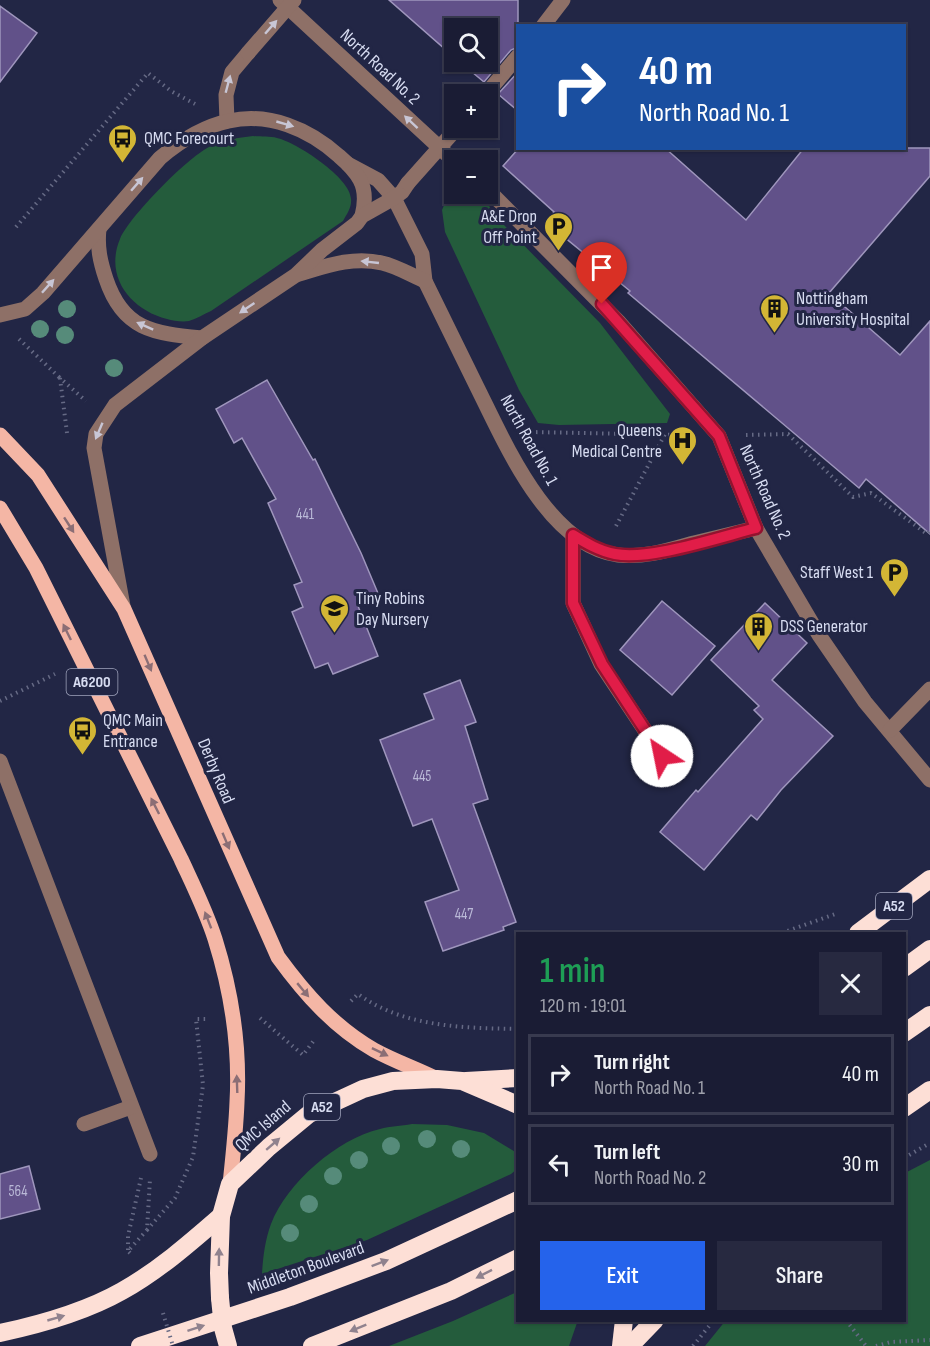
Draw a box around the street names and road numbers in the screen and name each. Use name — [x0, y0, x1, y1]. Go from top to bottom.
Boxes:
street label: North Road No. 2 — [336, 25, 424, 109]
street label: North Road No. 1 — [496, 391, 563, 489]
street label: North Road No. 2 — [735, 442, 795, 542]
road number: A6200 — [66, 669, 118, 695]
street label: Derby Road — [193, 735, 239, 807]
road number: A52 — [876, 893, 912, 919]
road number: A52 — [304, 1094, 340, 1120]
street label: QMC Island — [231, 1096, 295, 1156]
street label: Middleton Boulevard — [245, 1237, 367, 1299]

